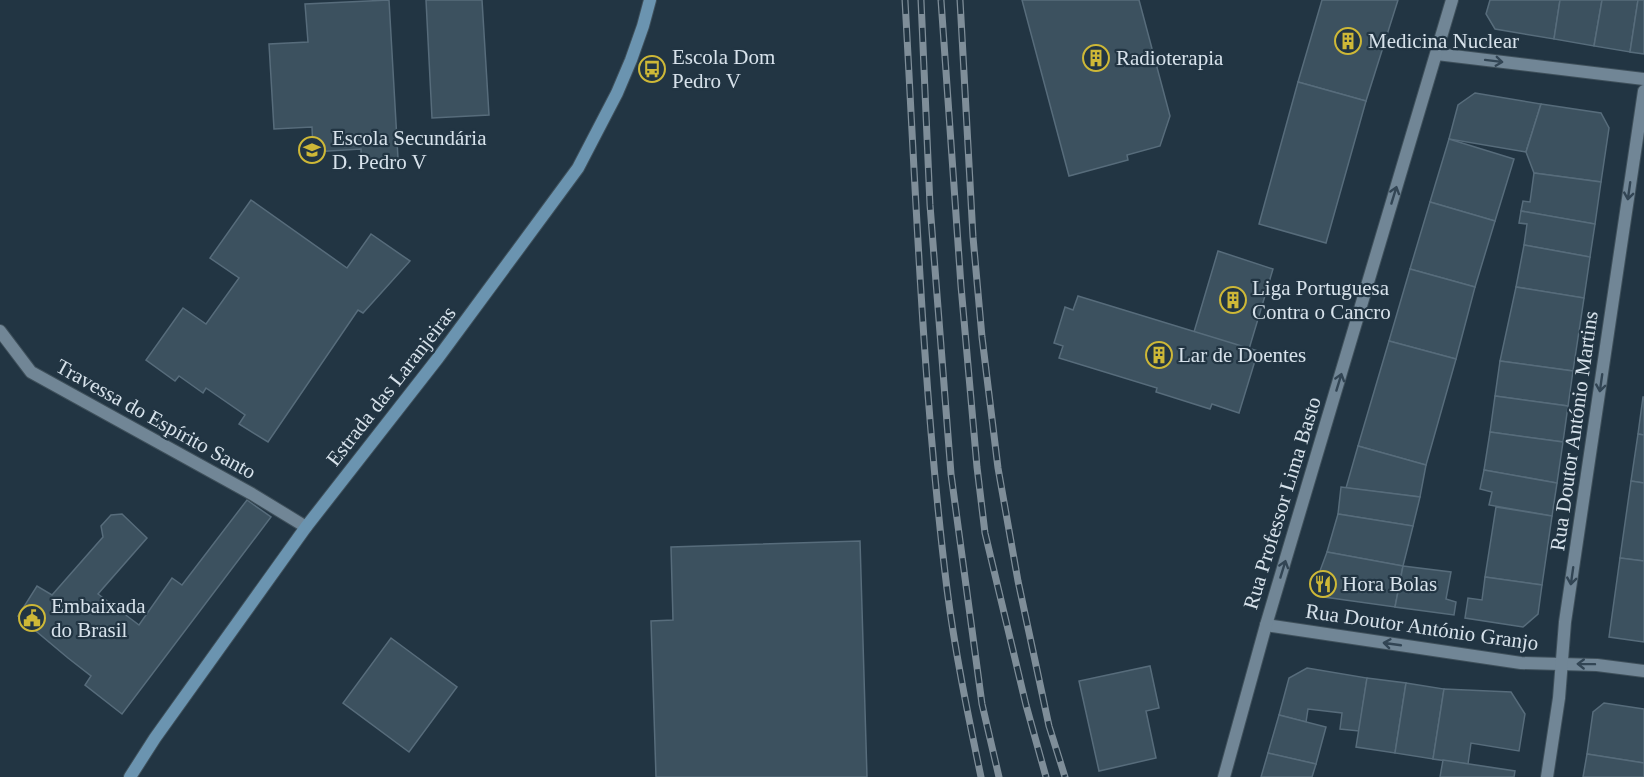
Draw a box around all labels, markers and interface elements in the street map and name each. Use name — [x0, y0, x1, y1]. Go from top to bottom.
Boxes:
building icon: Medicina Nuclear — [1333, 26, 1363, 56]
place label: Medicina Nuclear — [1368, 29, 1519, 53]
building icon: Radioterapia — [1081, 43, 1111, 73]
place label: Escola Dom Pedro V — [672, 45, 775, 93]
place label: Radioterapia — [1116, 46, 1224, 70]
bus stop icon: Escola Dom Pedro V — [637, 54, 667, 84]
one-way arrow — [1484, 56, 1504, 67]
place label: Escola Secundária D. Pedro V — [332, 126, 487, 174]
school or university icon: Escola Secundária D. Pedro V — [297, 135, 327, 165]
one-way arrow — [1624, 180, 1635, 200]
one-way arrow — [1389, 186, 1400, 205]
place label: Liga Portuguesa Contra o Cancro — [1252, 276, 1391, 324]
building icon: Liga Portuguesa Contra o Cancro — [1218, 285, 1248, 315]
street label: Estrada das Laranjeiras — [321, 301, 461, 471]
street label: Rua Doutor António Martins — [1545, 309, 1603, 553]
building icon: Lar de Doentes — [1144, 340, 1174, 370]
place label: Lar de Doentes — [1178, 343, 1306, 367]
street label: Travessa do Espírito Santo — [52, 354, 260, 484]
one-way arrow — [1334, 373, 1345, 392]
one-way arrow — [1595, 373, 1606, 393]
street label: Rua Professor Lima Basto — [1238, 394, 1326, 612]
one-way arrow — [1278, 560, 1289, 579]
one-way arrow — [1566, 566, 1577, 586]
restaurant icon: Hora Bolas — [1308, 569, 1338, 599]
place label: Hora Bolas — [1342, 572, 1437, 596]
place label: Embaixada do Brasil — [51, 594, 146, 642]
street label: Rua Doutor António Granjo — [1304, 599, 1540, 655]
public building icon: Embaixada do Brasil — [17, 603, 47, 633]
one-way arrow — [1383, 638, 1403, 649]
one-way arrow — [1576, 659, 1596, 670]

